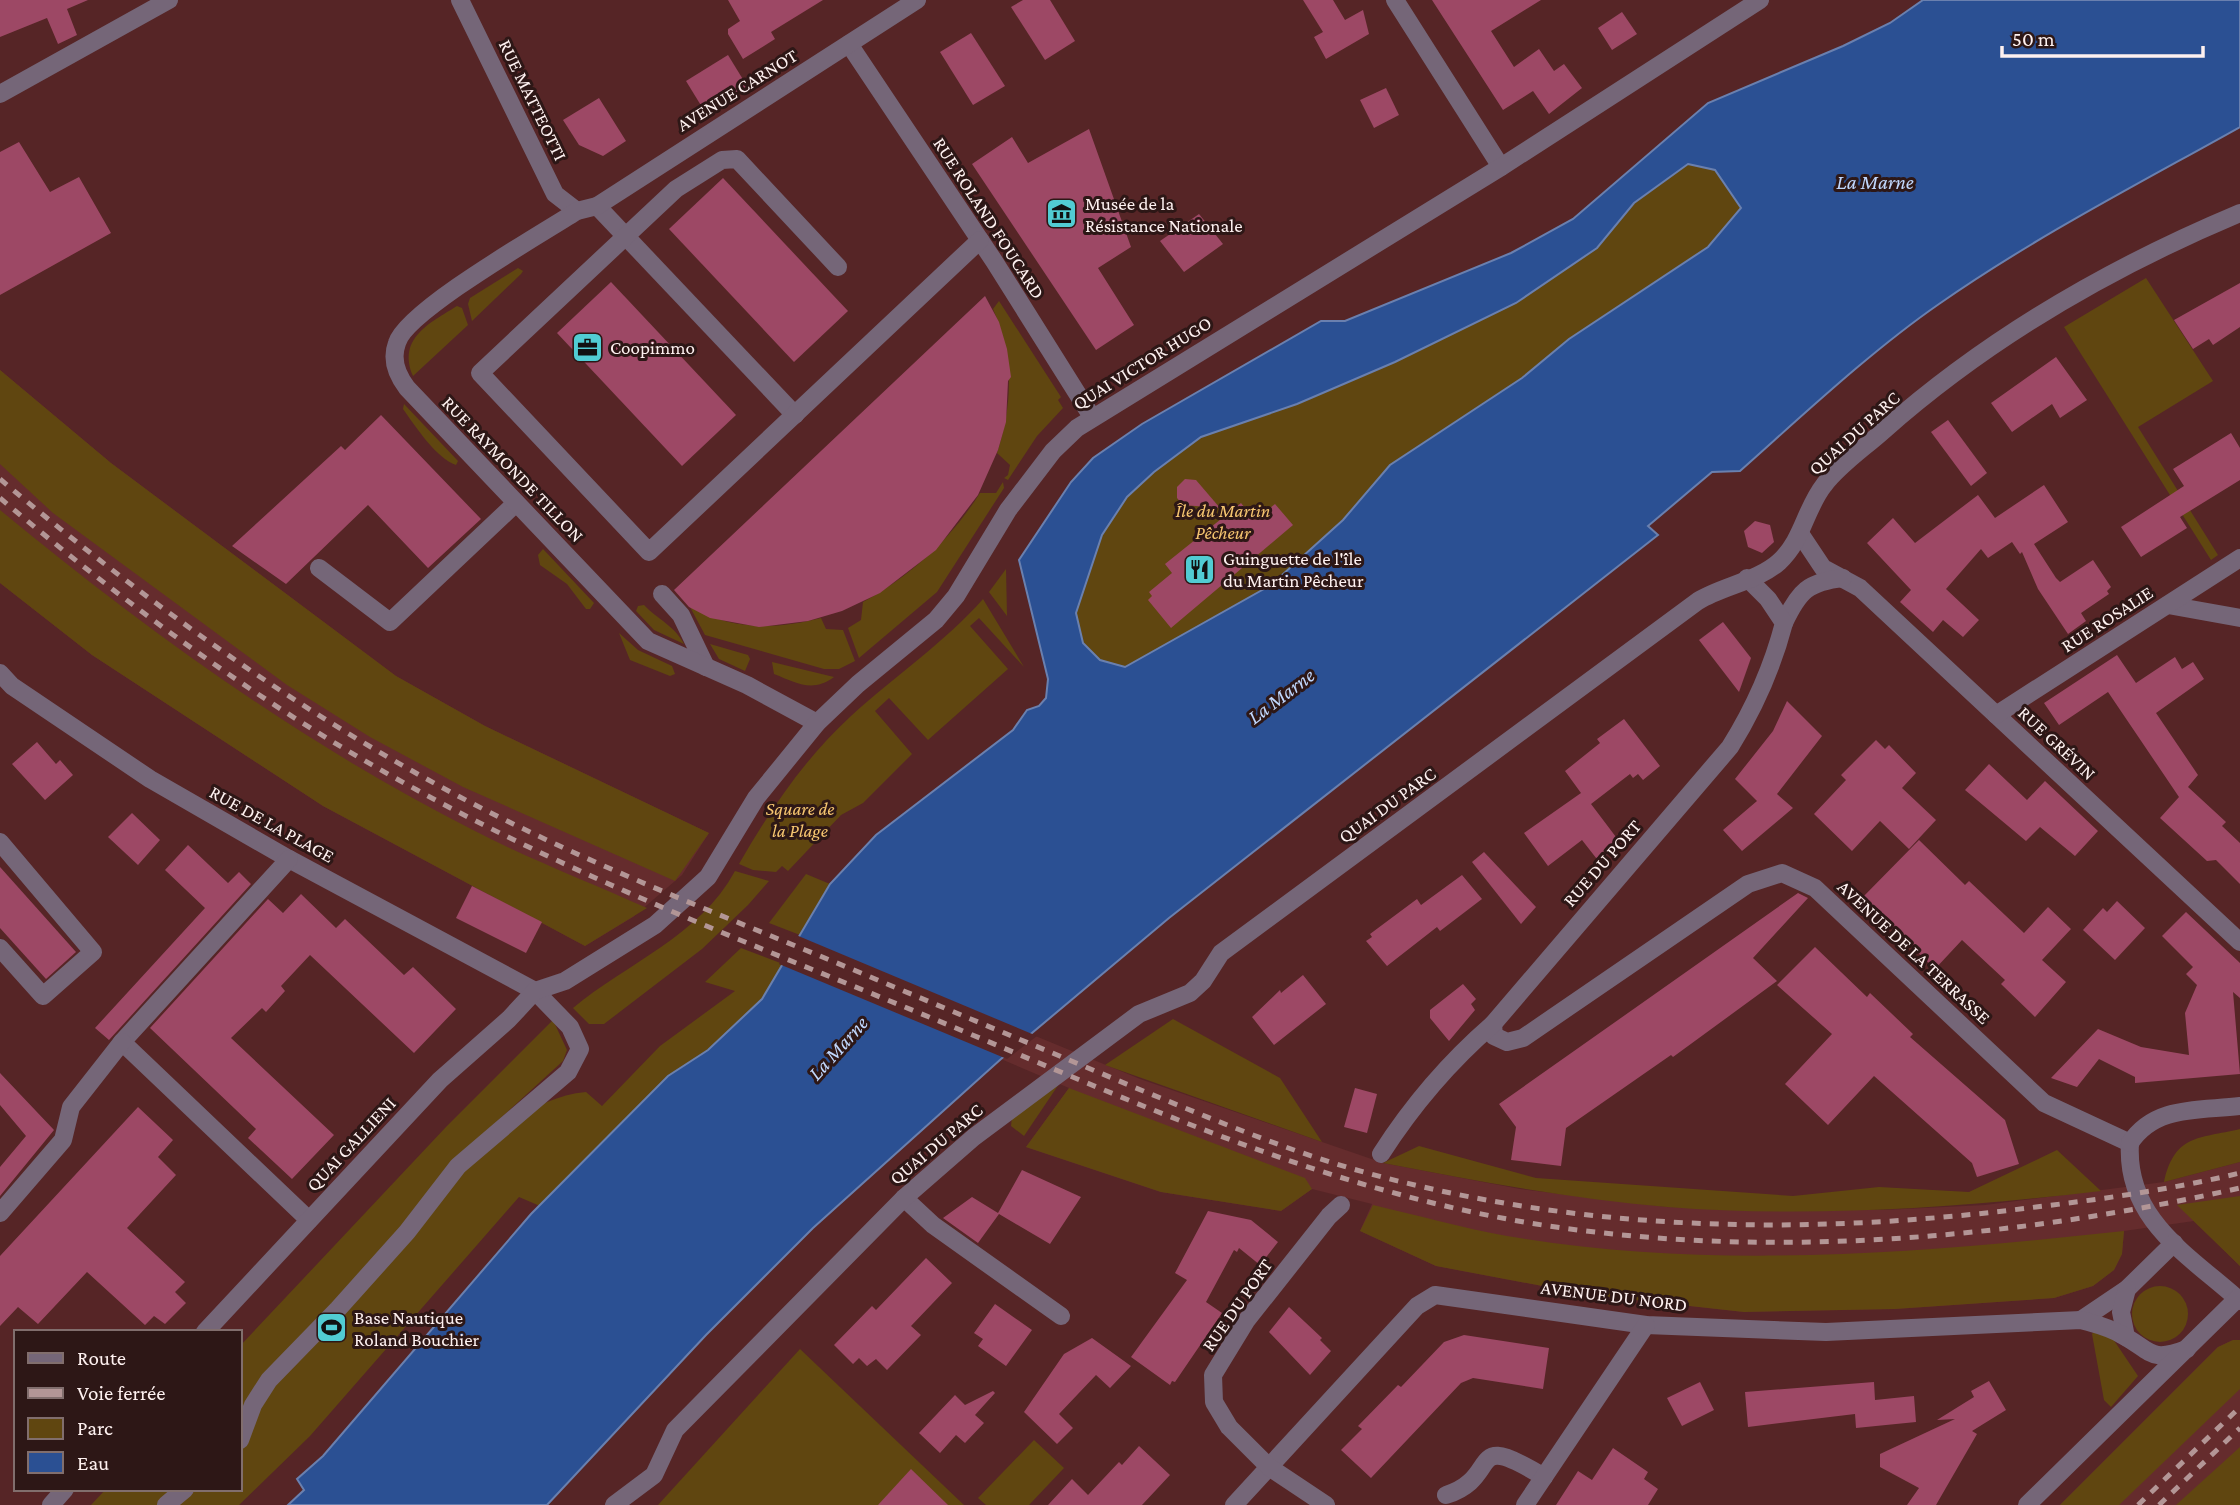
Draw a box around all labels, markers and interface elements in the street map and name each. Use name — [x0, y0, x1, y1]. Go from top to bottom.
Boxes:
scale bar — [2002, 14, 2203, 58]
text: 50 m — [2012, 27, 2055, 51]
street label: RUE MATTEOTTI — [495, 36, 571, 164]
street label: AVENUE CARNOT — [673, 44, 802, 135]
street label: RUE ROLAND FOUCARD — [929, 134, 1049, 302]
water label: La Marne — [1836, 170, 1914, 194]
place label: Musée de la Résistance Nationale — [1085, 193, 1243, 236]
museum icon: Musée de la Résistance Nationale — [1045, 197, 1079, 231]
street label: QUAI VICTOR HUGO — [1069, 312, 1215, 414]
office icon: Coopimmo — [570, 330, 604, 364]
place label: Coopimmo — [610, 337, 695, 358]
street label: QUAI DU PARC — [1804, 387, 1904, 479]
street label: RUE RAYMONDE TILLON — [438, 392, 588, 546]
park label: Île du Martin Pêcheur — [1176, 500, 1270, 543]
place label: Guinguette de l'île du Martin Pêcheur — [1223, 548, 1364, 591]
restaurant icon: Guinguette de l'île du Martin Pêcheur — [1183, 552, 1217, 586]
street label: RUE ROSALIE — [2057, 582, 2157, 656]
water label: La Marne — [1243, 663, 1319, 729]
street label: RUE GRÉVIN — [2014, 702, 2100, 784]
street label: QUAI DU PARC — [1334, 763, 1440, 847]
street label: RUE DE LA PLAGE — [206, 781, 338, 867]
park label: Square de la Plage — [765, 798, 835, 841]
street label: RUE DU PORT — [1559, 815, 1646, 911]
street label: AVENUE DE LA TERRASSE — [1833, 876, 1995, 1028]
water label: La Marne — [803, 1011, 873, 1085]
street label: QUAI GALLIENI — [302, 1093, 400, 1195]
street label: QUAI DU PARC — [885, 1099, 987, 1189]
street label: RUE DU PORT — [1198, 1254, 1277, 1355]
street label: AVENUE DU NORD — [1540, 1277, 1688, 1315]
place label: Base Nautique Roland Bouchier — [354, 1307, 479, 1350]
sports icon: Base Nautique Roland Bouchier — [314, 1311, 348, 1345]
legend — [14, 1330, 242, 1491]
text: Route — [77, 1346, 126, 1370]
text: Voie ferrée — [77, 1381, 165, 1405]
text: Parc — [77, 1416, 113, 1440]
text: Eau — [77, 1451, 109, 1475]

